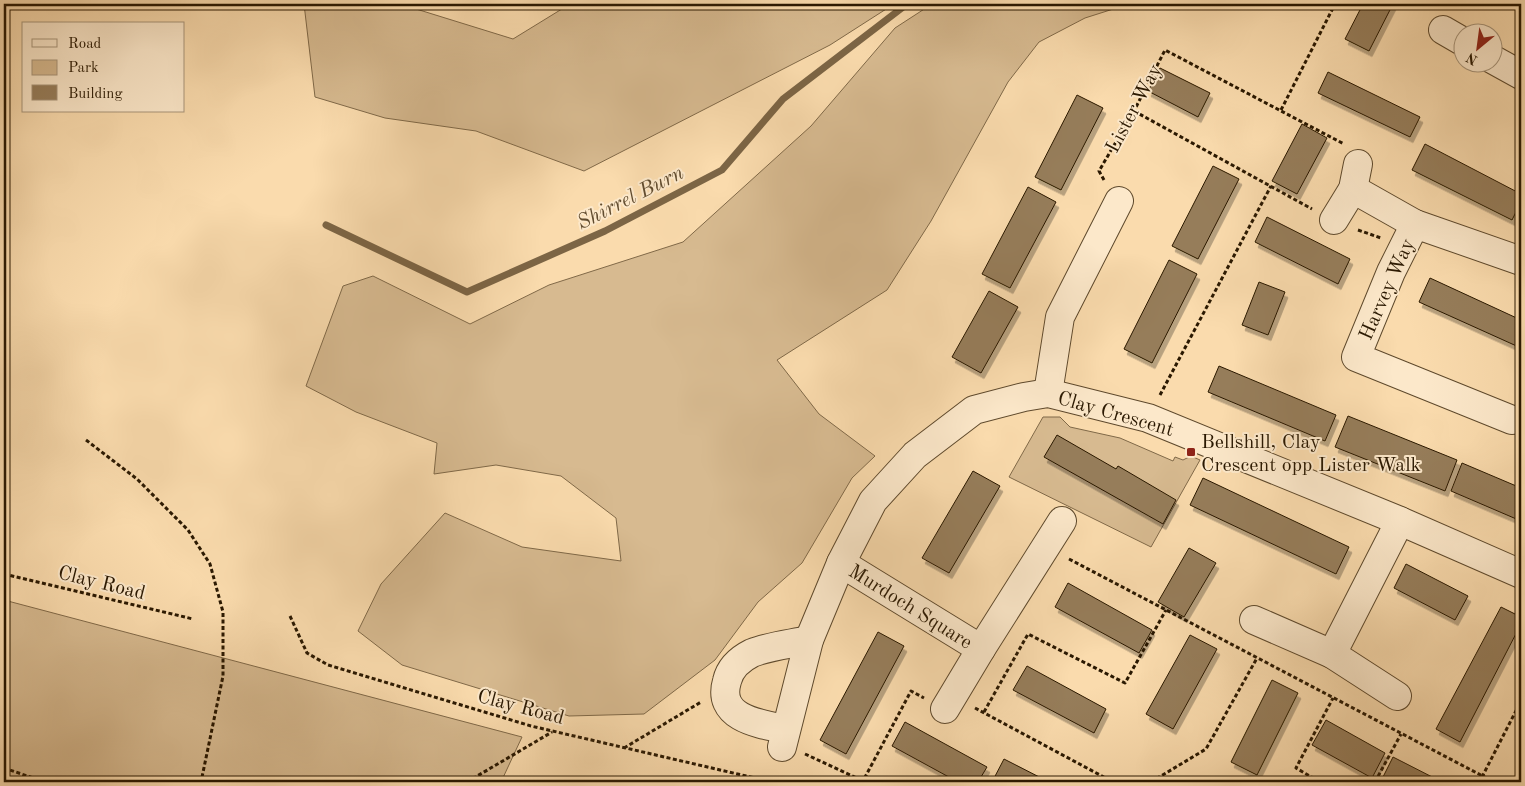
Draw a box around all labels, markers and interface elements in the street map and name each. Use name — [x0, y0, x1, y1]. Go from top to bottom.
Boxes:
legend — [22, 22, 185, 112]
north arrow — [1452, 22, 1502, 72]
text: Road — [68, 37, 102, 52]
text: N — [1464, 50, 1480, 67]
text: Park — [68, 61, 99, 76]
street label: Lister Way — [1103, 61, 1167, 157]
text: Building — [68, 87, 123, 102]
water label: Shirrel Burn — [574, 162, 688, 234]
street label: Harvey Way — [1357, 236, 1419, 344]
street label: Clay Crescent — [1055, 389, 1176, 441]
place label: Bellshill, Clay Crescent opp Lister Walk — [1201, 433, 1421, 476]
marker: Bellshill, Clay Crescent opp Lister Walk — [1185, 446, 1197, 458]
street label: Murdoch Square — [845, 562, 975, 654]
street label: Clay Road — [56, 563, 147, 604]
street label: Clay Road — [475, 687, 566, 729]

